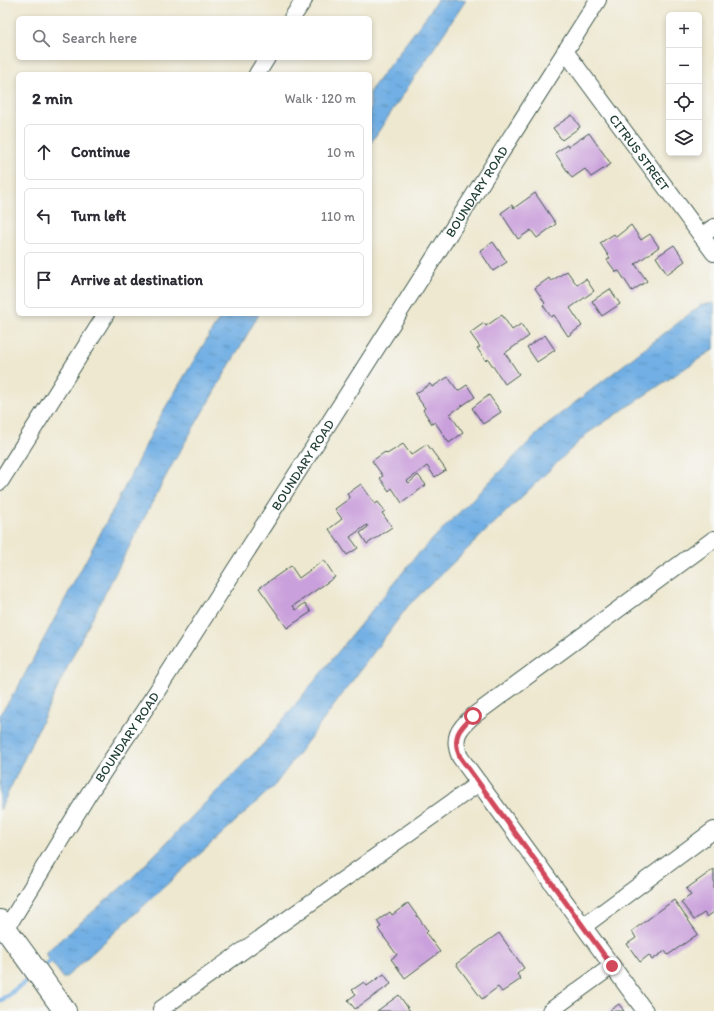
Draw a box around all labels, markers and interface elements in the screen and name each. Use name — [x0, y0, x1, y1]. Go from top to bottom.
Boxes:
map controls — [666, 12, 702, 156]
button: + — [666, 12, 702, 48]
search box — [16, 16, 372, 60]
icon: search — [30, 27, 52, 49]
text: Search here — [62, 29, 137, 47]
button: − — [666, 48, 702, 84]
button: locate — [666, 84, 702, 120]
text: 2 min — [32, 88, 72, 108]
text: Walk · 120 m — [285, 91, 356, 106]
street label: CITRUS STREET — [606, 111, 673, 195]
button: layers — [666, 120, 702, 156]
icon: ahead — [33, 141, 55, 163]
text: Continue — [71, 143, 130, 161]
street label: BOUNDARY ROAD — [442, 143, 511, 240]
text: 10 m — [327, 145, 355, 160]
icon: left — [33, 205, 55, 227]
text: Turn left — [71, 207, 126, 225]
text: 110 m — [321, 209, 355, 224]
icon: arrive — [33, 269, 55, 291]
text: Arrive at destination — [71, 271, 203, 289]
street label: BOUNDARY ROAD — [268, 416, 338, 513]
street label: BOUNDARY ROAD — [92, 689, 162, 785]
route start — [464, 707, 482, 725]
route end — [603, 957, 621, 975]

